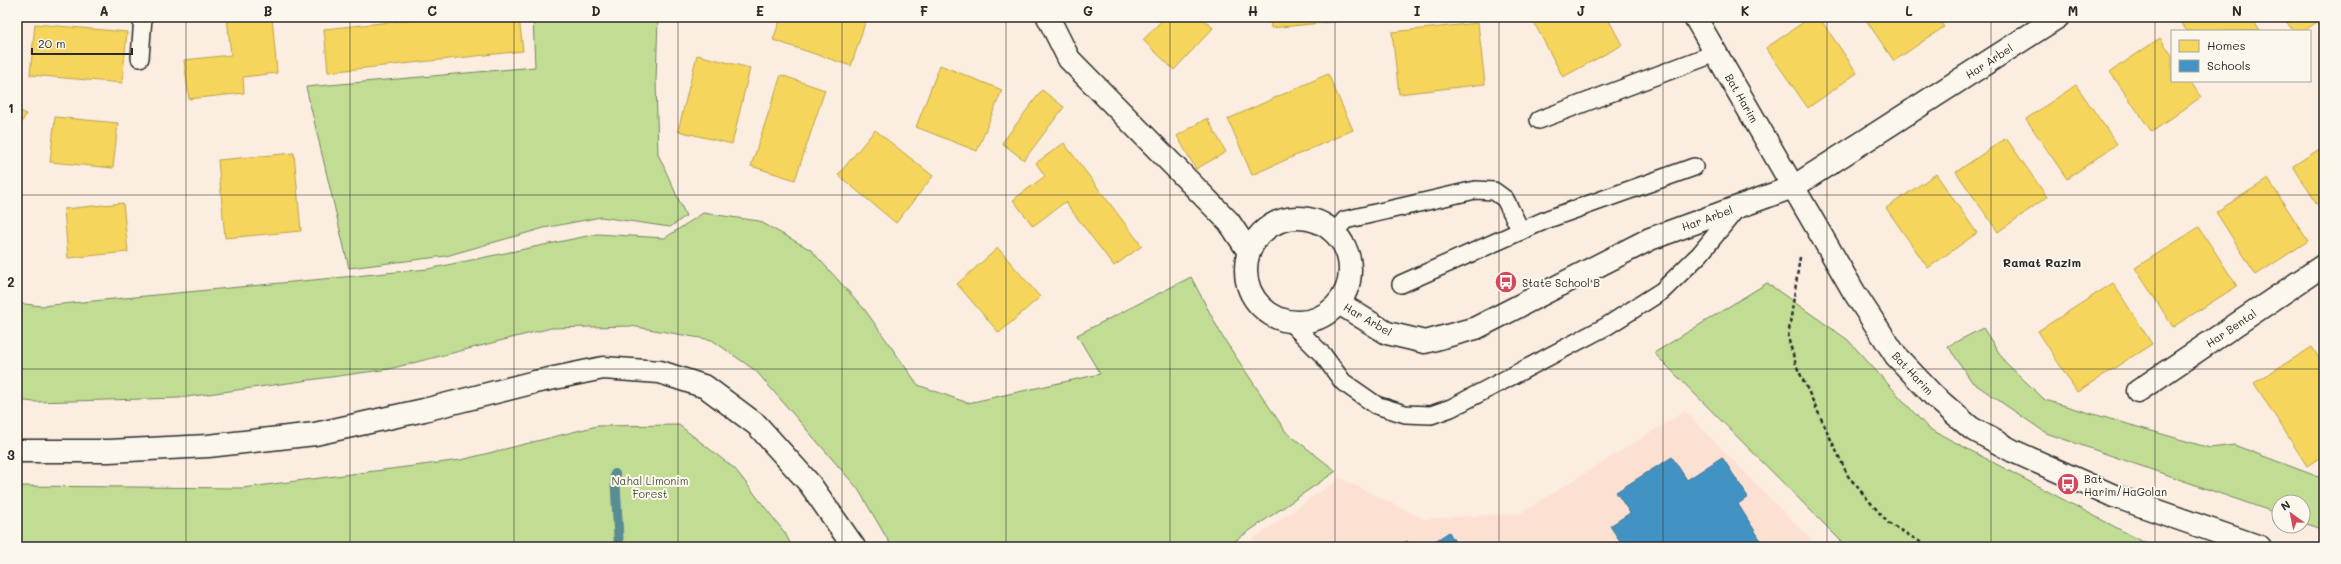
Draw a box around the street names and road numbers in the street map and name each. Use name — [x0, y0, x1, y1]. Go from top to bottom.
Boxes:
street label: Har Arbel — [1963, 40, 2015, 82]
street label: Bat Harim — [1722, 71, 1762, 125]
street label: Har Arbel — [1679, 202, 1735, 234]
street label: Har Arbel — [1341, 299, 1395, 339]
street label: Har Bental — [2203, 306, 2259, 350]
street label: Bat Harim — [1889, 348, 1937, 398]

